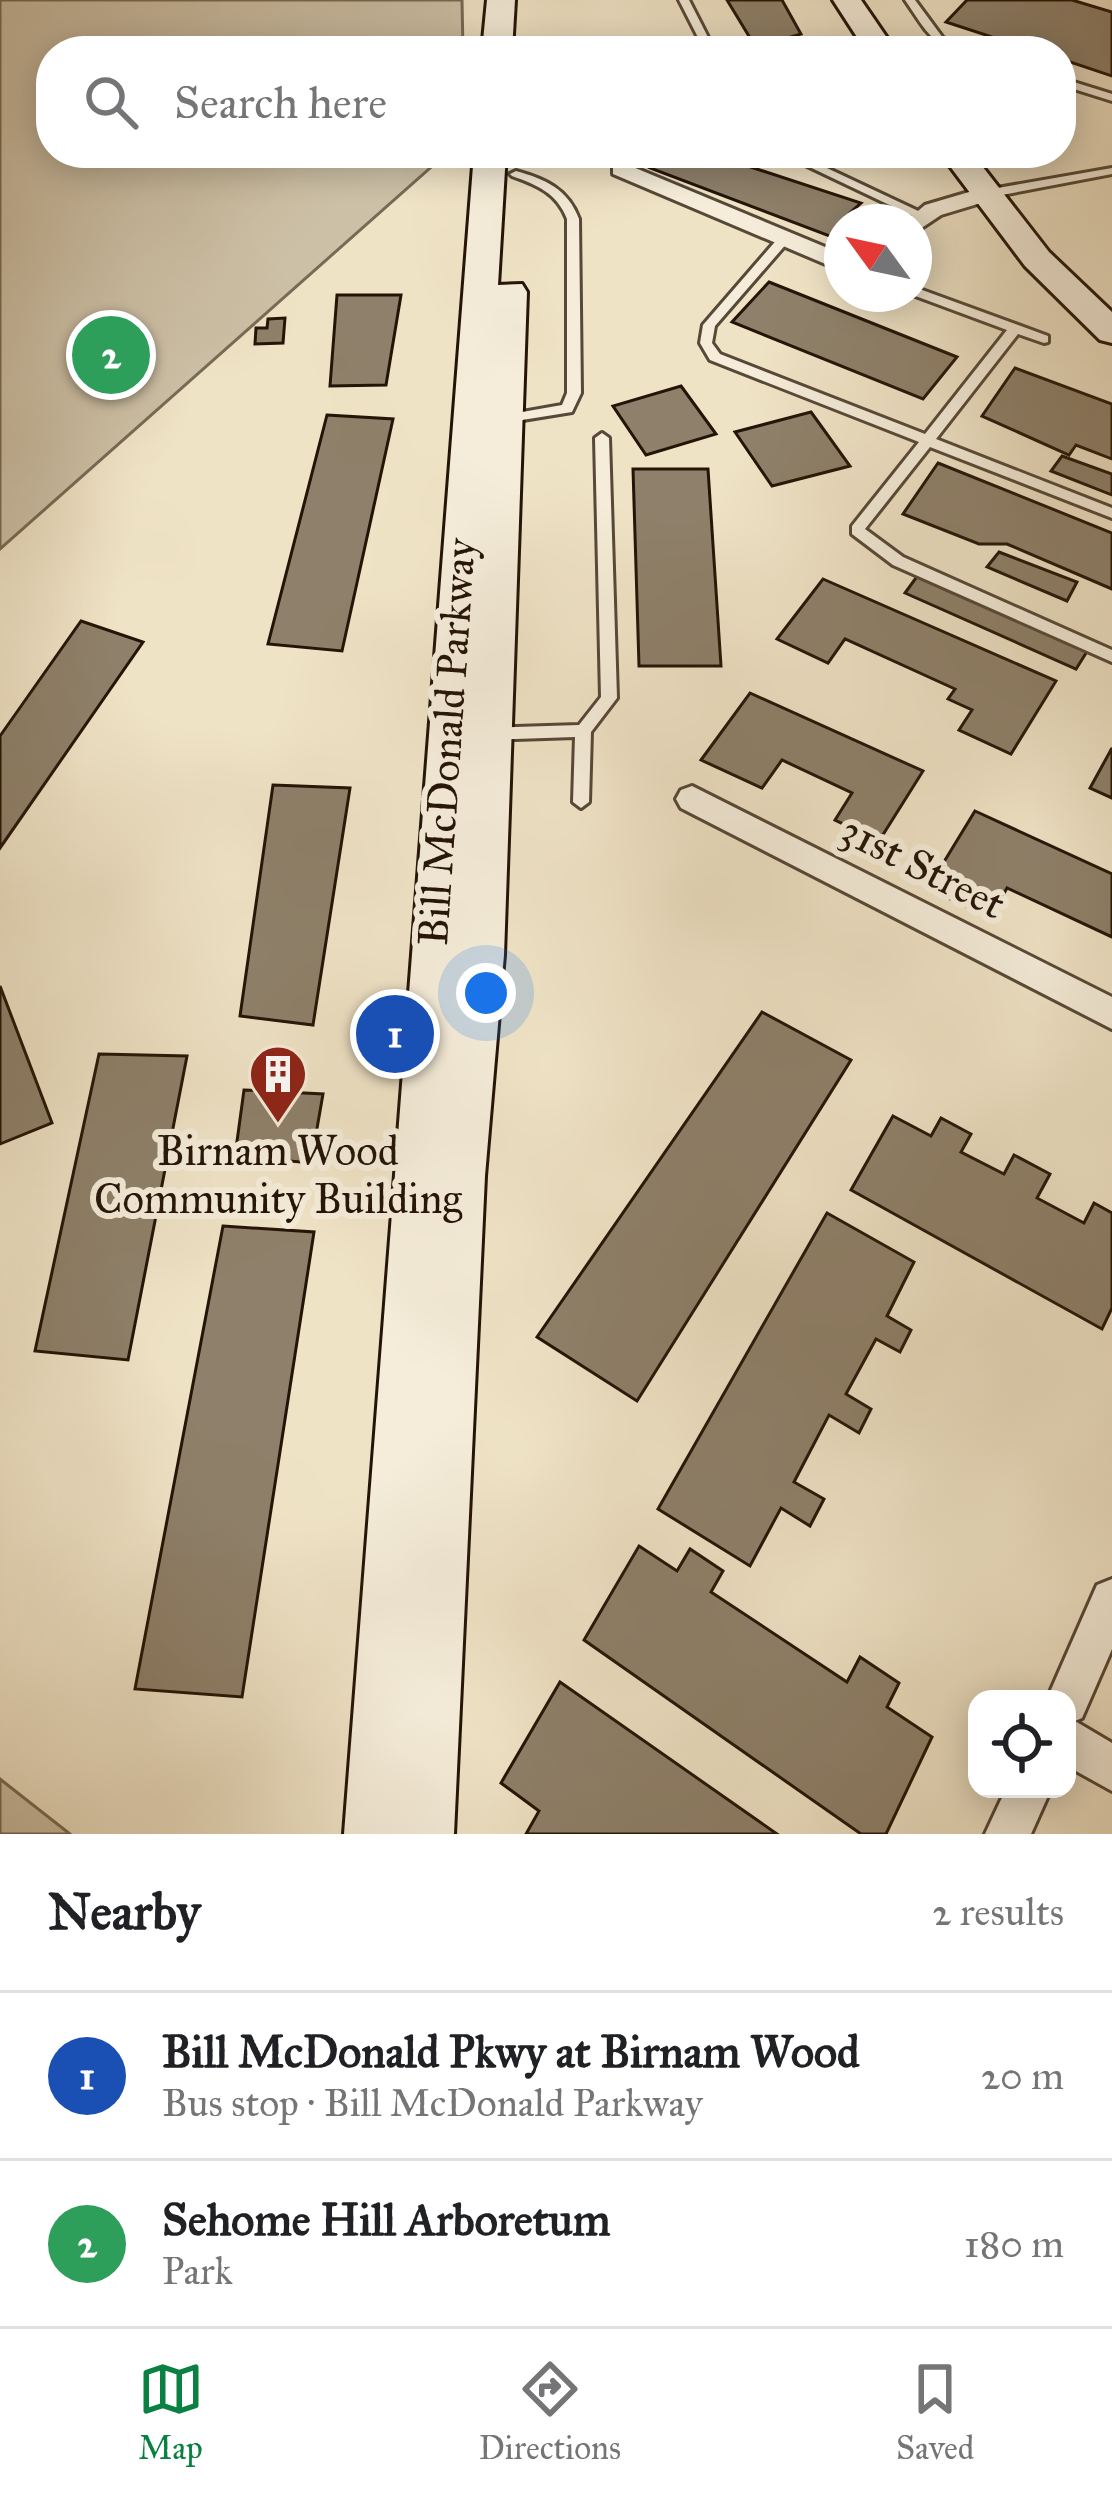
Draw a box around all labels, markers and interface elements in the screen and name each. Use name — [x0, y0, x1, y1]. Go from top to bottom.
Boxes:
search box — [36, 36, 1076, 168]
icon: search — [78, 69, 144, 135]
text: Search here — [174, 75, 387, 130]
north arrow — [824, 204, 932, 312]
pin: 2 — [72, 310, 150, 400]
street label: Bill McDonald Parkway — [407, 535, 487, 947]
street label: 31st Street — [832, 804, 1014, 930]
your location — [456, 963, 516, 1023]
pin: 1 — [356, 989, 434, 1079]
building icon: Birnam Wood Community Building — [247, 1043, 309, 1125]
place label: Birnam Wood Community Building — [94, 1125, 463, 1225]
map controls — [968, 1690, 1076, 1798]
button: locate — [968, 1690, 1076, 1798]
text: Nearby — [48, 1881, 200, 1943]
text: 2 results — [932, 1888, 1064, 1936]
text: Bill McDonald Pkwy at Birnam Wood — [162, 2024, 860, 2079]
text: 1 — [79, 2052, 95, 2100]
text: 20 m — [981, 2052, 1064, 2100]
text: Bus stop · Bill McDonald Parkway — [162, 2079, 703, 2127]
text: Sehome Hill Arboretum — [162, 2192, 611, 2247]
text: 2 — [77, 2220, 97, 2268]
text: 180 m — [964, 2220, 1064, 2268]
text: Park — [162, 2247, 233, 2295]
tab: Map — [138, 2356, 204, 2468]
tab: Directions — [479, 2356, 621, 2468]
tab: Saved — [896, 2356, 974, 2468]

